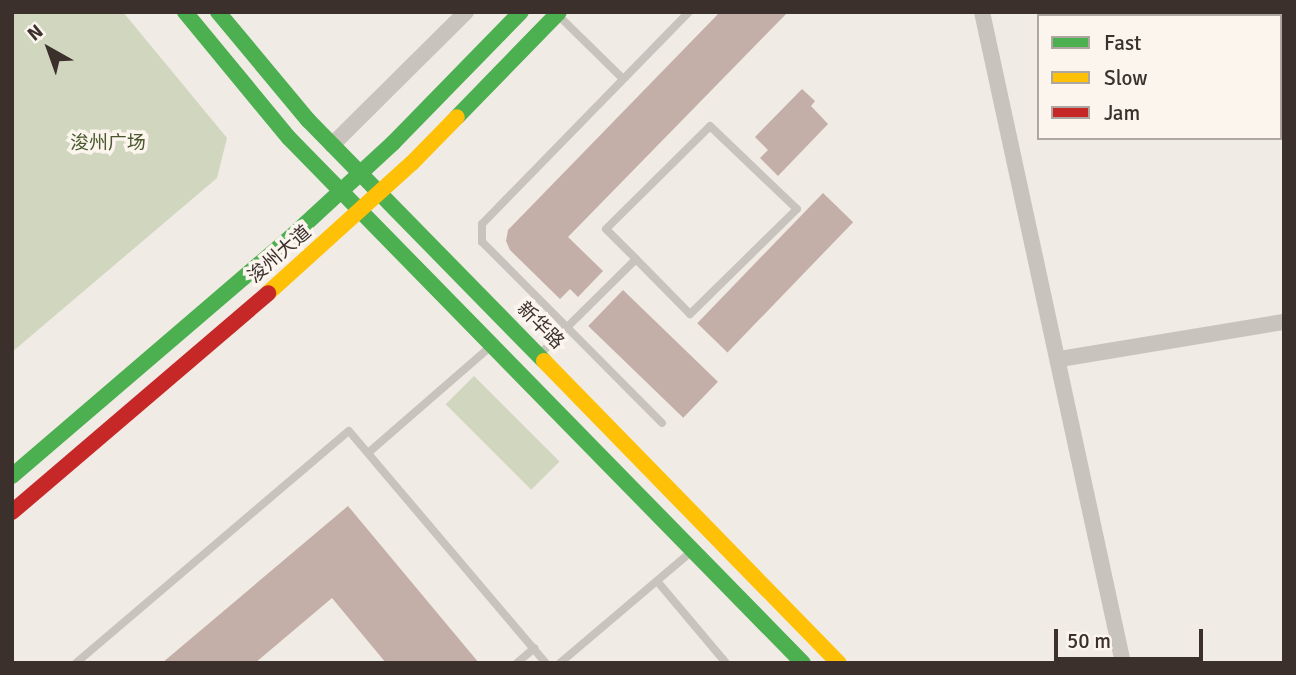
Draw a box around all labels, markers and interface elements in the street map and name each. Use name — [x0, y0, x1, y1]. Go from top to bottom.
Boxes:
north arrow — [14, 14, 84, 84]
legend — [1037, 14, 1282, 140]
text: N — [23, 19, 48, 46]
text: Fast — [1104, 30, 1141, 56]
text: Slow — [1104, 65, 1148, 91]
text: Jam — [1104, 100, 1140, 126]
park label: 浚州广场 — [70, 133, 146, 155]
street label: 浚州大道 — [244, 221, 316, 289]
street label: 新华路 — [512, 298, 568, 354]
scale bar — [1058, 616, 1207, 660]
text: 50 m — [1067, 628, 1111, 654]

